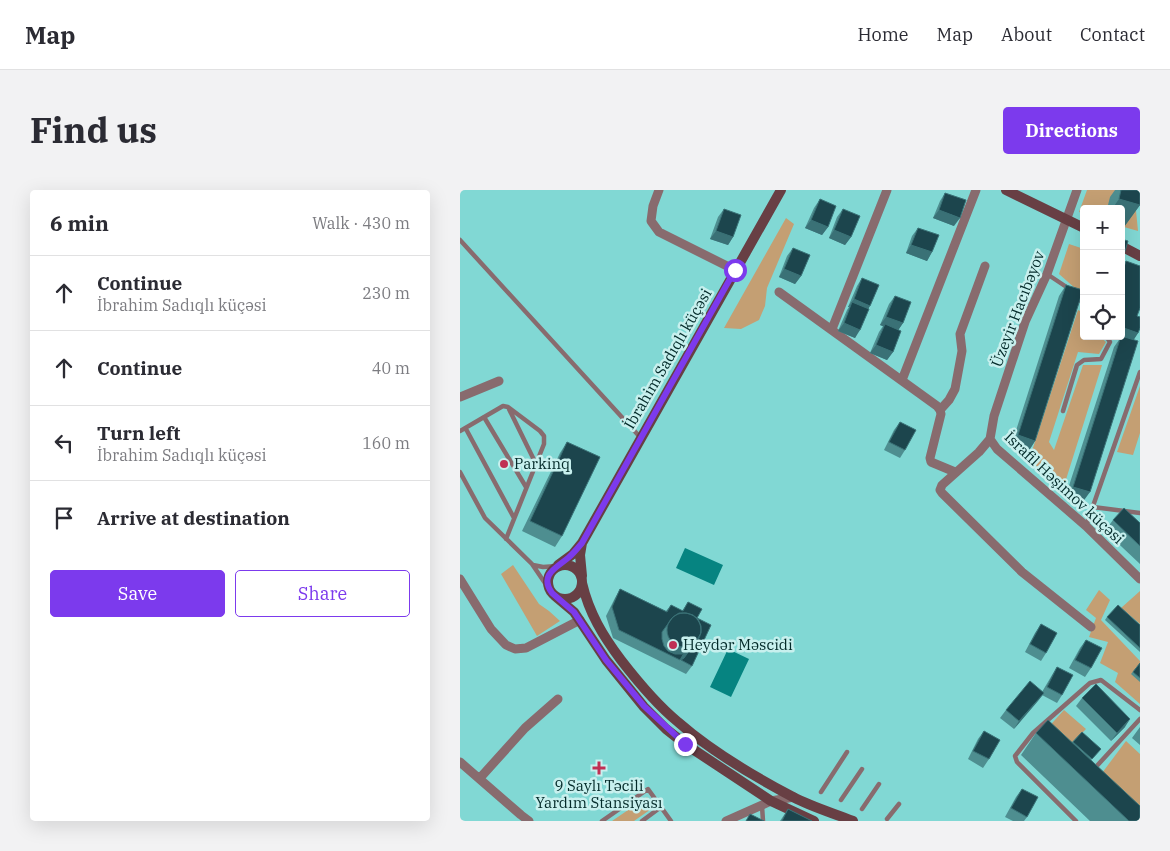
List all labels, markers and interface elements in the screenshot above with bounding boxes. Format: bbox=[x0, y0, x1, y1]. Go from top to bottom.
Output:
text: Map bbox=[25, 19, 75, 51]
text: Home bbox=[857, 23, 909, 46]
text: Map bbox=[937, 23, 973, 46]
text: About bbox=[1001, 23, 1052, 46]
text: Contact bbox=[1080, 23, 1145, 46]
text: Find us bbox=[30, 107, 157, 153]
button: Directions bbox=[1003, 107, 1140, 154]
map controls bbox=[1080, 205, 1125, 340]
button: + bbox=[1080, 205, 1125, 250]
text: 6 min bbox=[50, 209, 109, 237]
text: Walk · 430 m bbox=[312, 213, 410, 233]
street label: Üzeyir Hacıbəyov bbox=[987, 248, 1048, 370]
button: − bbox=[1080, 250, 1125, 295]
route start bbox=[724, 259, 747, 282]
text: Continue bbox=[97, 271, 182, 295]
icon: ahead bbox=[50, 279, 78, 307]
text: 230 m bbox=[362, 283, 410, 303]
street label: İbrahim Sadıqlı küçəsi bbox=[620, 285, 716, 432]
text: İbrahim Sadıqlı küçəsi bbox=[97, 295, 267, 315]
button: locate bbox=[1080, 295, 1125, 340]
icon: ahead bbox=[50, 354, 78, 382]
text: Continue bbox=[97, 356, 182, 380]
text: 40 m bbox=[372, 358, 410, 378]
text: Turn left bbox=[97, 421, 180, 445]
street label: İsrafil Həşimov küçəsi bbox=[1001, 427, 1128, 548]
icon: left bbox=[50, 429, 78, 457]
text: 160 m bbox=[362, 433, 410, 453]
text: İbrahim Sadıqlı küçəsi bbox=[97, 445, 267, 465]
place label: Parkinq bbox=[514, 454, 570, 473]
marker: Parkinq bbox=[498, 458, 510, 470]
icon: arrive bbox=[50, 504, 78, 532]
text: Arrive at destination bbox=[97, 506, 290, 530]
button: Save bbox=[50, 570, 225, 617]
button: Share bbox=[235, 570, 410, 617]
place label: Heydər Məscidi bbox=[683, 635, 793, 654]
marker: Heydər Məscidi bbox=[667, 639, 679, 651]
route end bbox=[674, 733, 697, 756]
marker: 9 Saylı Təcili Yardım Stansiyası bbox=[592, 761, 606, 775]
place label: 9 Saylı Təcili Yardım Stansiyası bbox=[536, 776, 663, 812]

